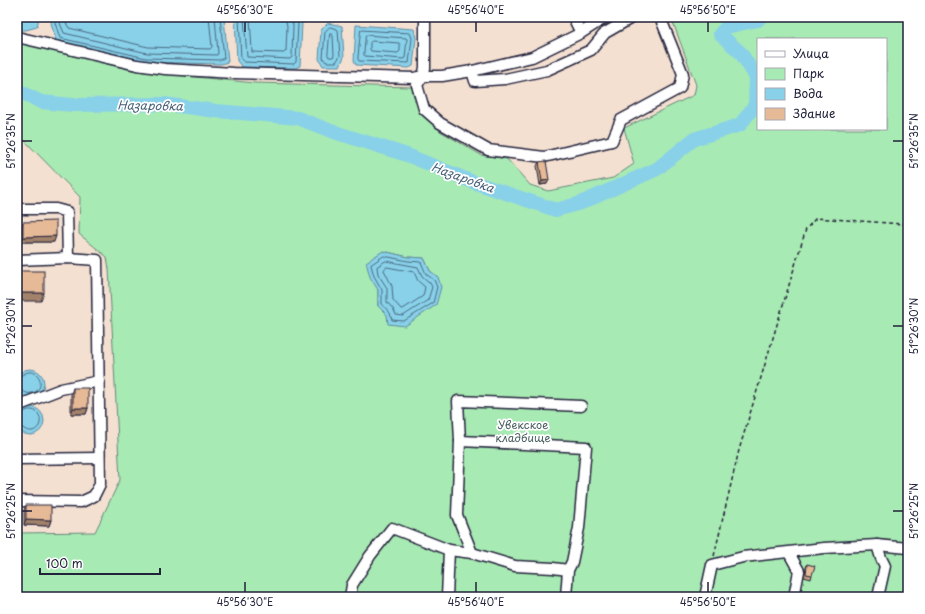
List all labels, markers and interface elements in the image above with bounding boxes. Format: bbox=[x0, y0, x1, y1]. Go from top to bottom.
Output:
text: 45°56'30"E bbox=[217, 2, 273, 17]
text: 45°56'40"E bbox=[448, 2, 504, 17]
text: 45°56'50"E bbox=[680, 2, 736, 17]
legend bbox=[757, 38, 887, 130]
text: Улица bbox=[793, 44, 829, 62]
text: Парк bbox=[793, 64, 825, 82]
text: Вода bbox=[793, 84, 823, 102]
water label: Назаровка bbox=[117, 95, 183, 115]
text: Здание bbox=[793, 104, 835, 122]
text: 51°26'35"N bbox=[3, 113, 18, 169]
text: 51°26'35"N bbox=[906, 113, 921, 169]
water label: Назаровка bbox=[429, 157, 497, 197]
text: 51°26'30"N bbox=[3, 297, 18, 354]
text: 51°26'30"N bbox=[906, 297, 921, 354]
park label: Увекское кладбище bbox=[495, 416, 551, 446]
text: 51°26'25"N bbox=[3, 483, 18, 539]
text: 51°26'25"N bbox=[906, 483, 921, 539]
scale bar bbox=[40, 550, 160, 576]
text: 100 m bbox=[46, 554, 83, 572]
text: 45°56'30"E bbox=[217, 594, 273, 609]
text: 45°56'40"E bbox=[448, 594, 504, 609]
text: 45°56'50"E bbox=[680, 594, 736, 609]

